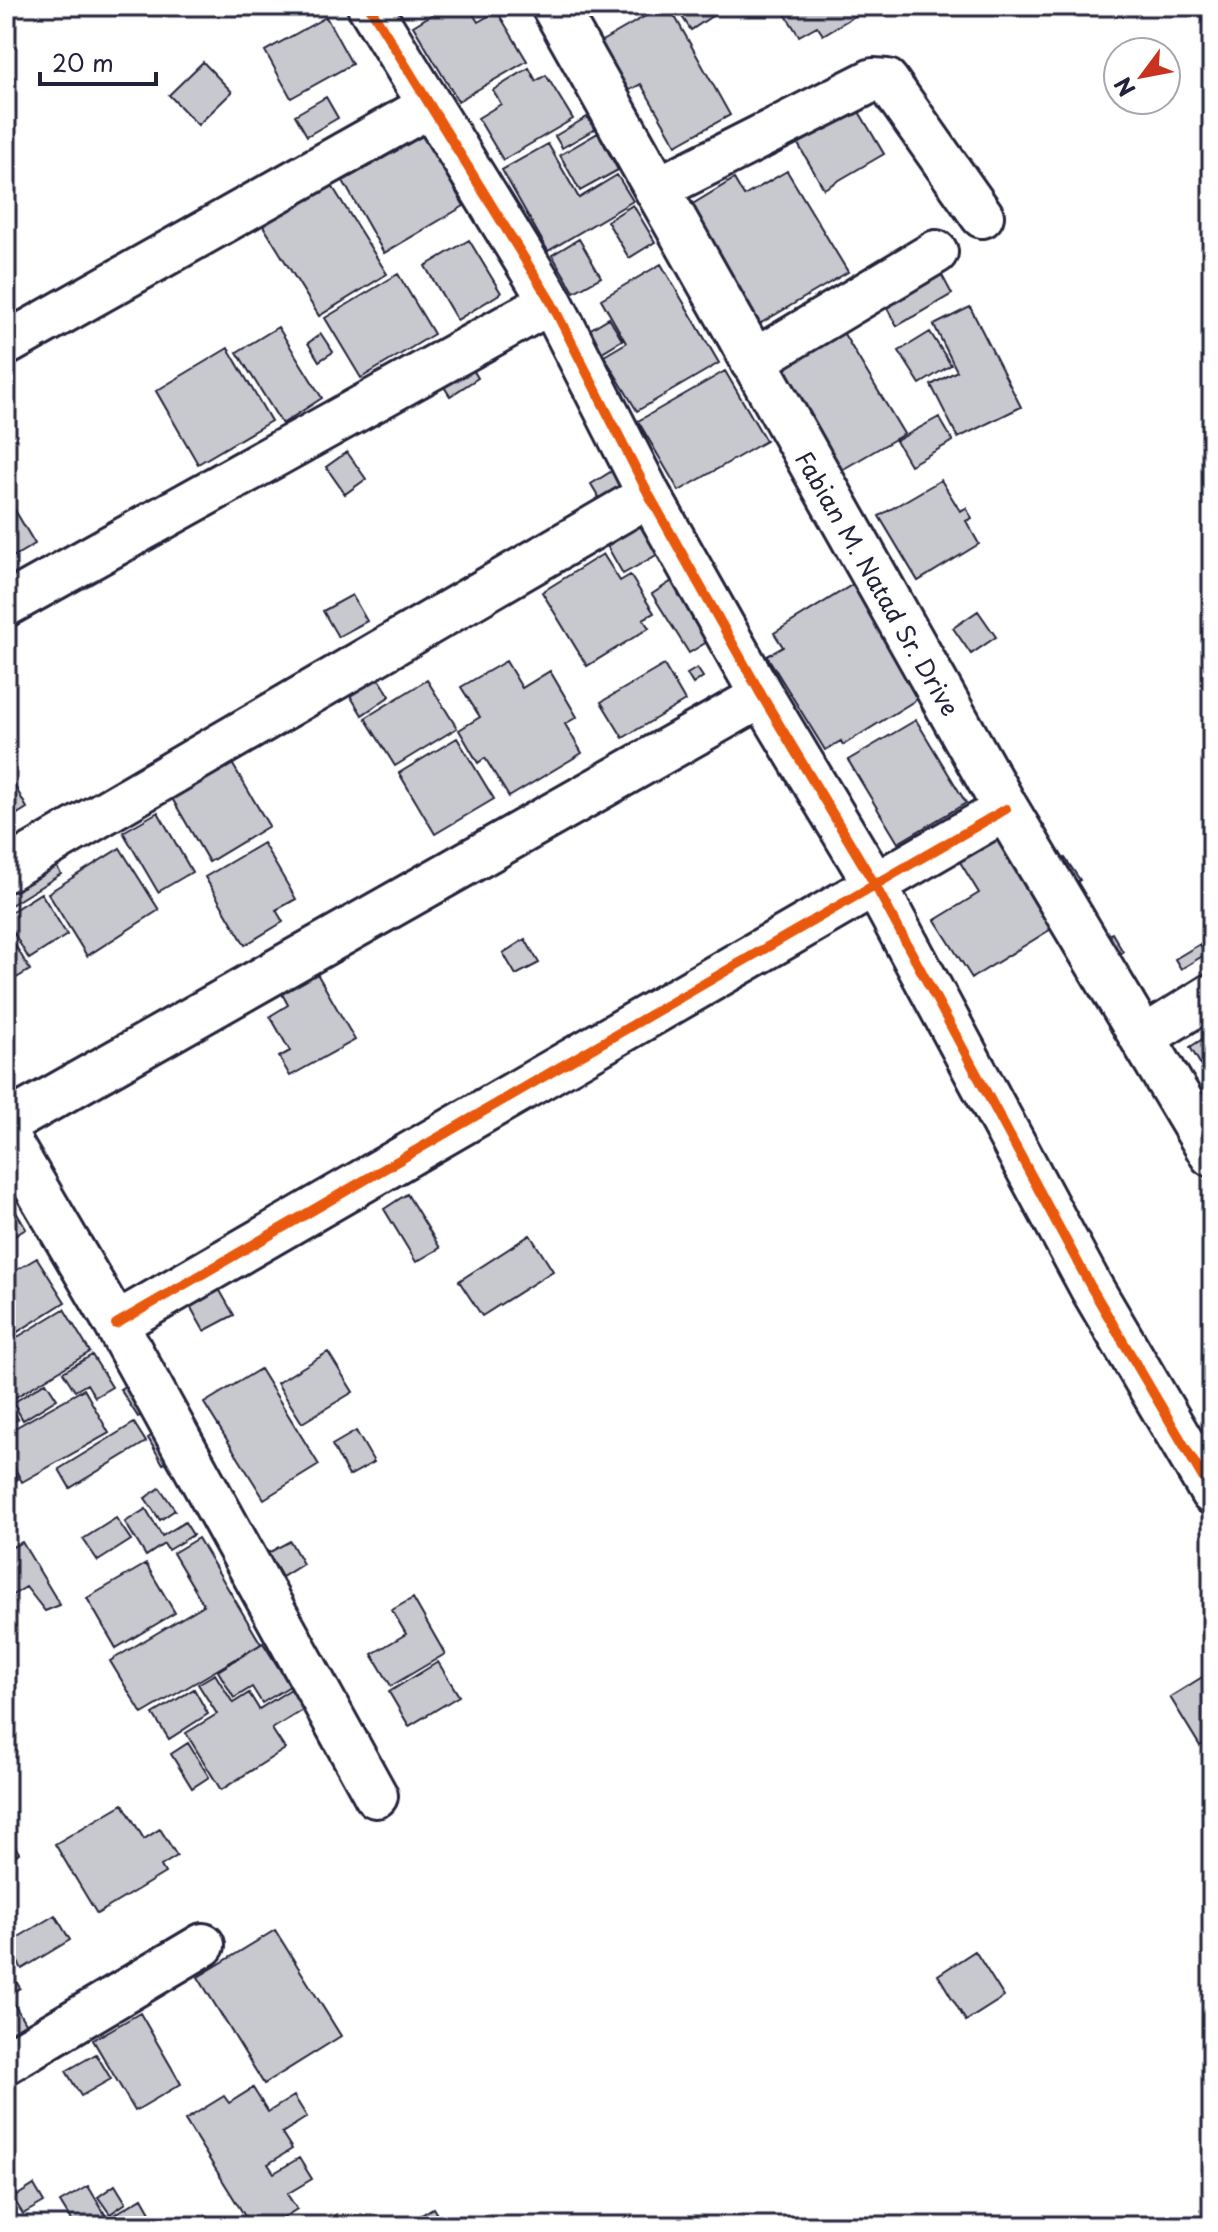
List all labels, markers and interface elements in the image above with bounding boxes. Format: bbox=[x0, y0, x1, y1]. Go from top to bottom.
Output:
scale bar bbox=[40, 36, 156, 86]
north arrow bbox=[1102, 36, 1182, 116]
text: 20 m bbox=[52, 44, 114, 80]
text: N bbox=[1105, 71, 1142, 104]
street label: Fabian M. Natad Sr. Drive bbox=[787, 444, 969, 722]

